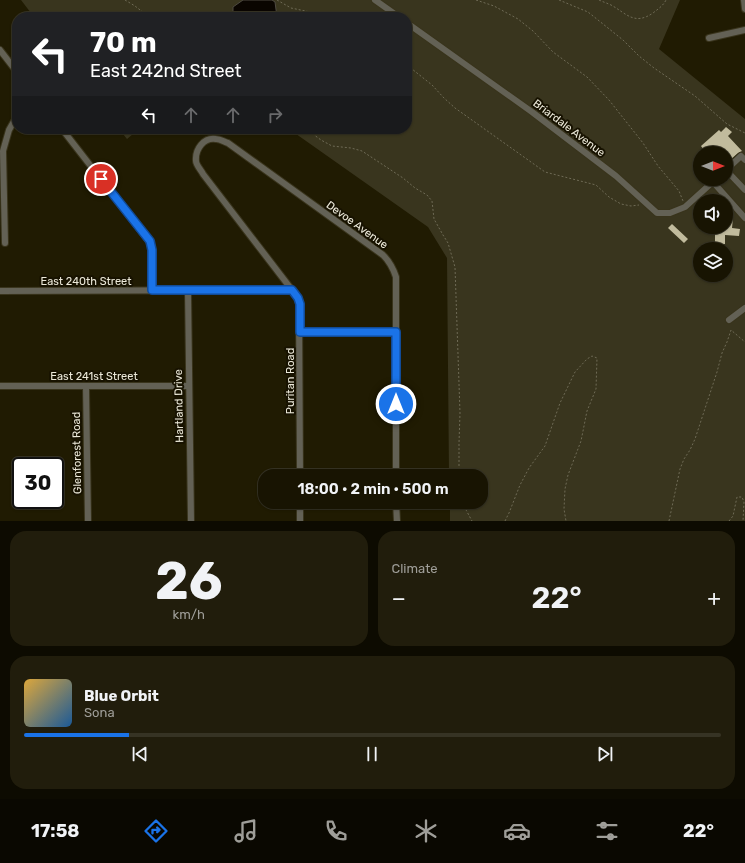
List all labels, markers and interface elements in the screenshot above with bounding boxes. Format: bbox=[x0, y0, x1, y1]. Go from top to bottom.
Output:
text: 70 m bbox=[90, 26, 157, 59]
icon: left bbox=[24, 28, 76, 80]
text: East 242nd Street bbox=[90, 60, 242, 82]
street label: Briardale Avenue bbox=[530, 97, 608, 159]
icon: left bbox=[138, 104, 160, 126]
icon: ahead bbox=[180, 104, 202, 126]
icon: ahead bbox=[222, 104, 244, 126]
icon: right bbox=[264, 104, 286, 126]
north arrow bbox=[693, 146, 733, 186]
map controls bbox=[693, 146, 733, 282]
pin bbox=[84, 162, 118, 196]
icon: arrive bbox=[90, 168, 112, 190]
button: sound bbox=[693, 194, 733, 234]
street label: Devoe Avenue bbox=[324, 198, 390, 252]
button: layers bbox=[693, 242, 733, 282]
street label: East 240th Street bbox=[41, 275, 132, 288]
street label: Puritan Road bbox=[284, 348, 297, 414]
street label: Hartland Drive bbox=[172, 369, 186, 443]
street label: East 241st Street bbox=[50, 370, 138, 383]
position arrow bbox=[375, 383, 417, 425]
street label: Glenforest Road bbox=[70, 412, 84, 494]
speed limit sign: 30 bbox=[12, 457, 64, 509]
text: 18:00 · 2 min · 500 m bbox=[297, 480, 449, 498]
text: 26 bbox=[155, 550, 223, 612]
text: Climate bbox=[392, 561, 438, 576]
text: 22° bbox=[531, 580, 582, 616]
text: − bbox=[392, 585, 406, 612]
text: + bbox=[707, 585, 721, 612]
text: km/h bbox=[173, 607, 205, 622]
text: Blue Orbit bbox=[84, 687, 159, 705]
text: Sona bbox=[84, 705, 115, 720]
icon: previous bbox=[129, 743, 151, 765]
icon: pause bbox=[361, 743, 383, 765]
icon: next bbox=[594, 743, 616, 765]
icon: directions bbox=[142, 817, 170, 845]
icon: music bbox=[232, 817, 260, 845]
icon: phone bbox=[322, 817, 350, 845]
icon: climate bbox=[412, 817, 440, 845]
icon: car bbox=[503, 817, 531, 845]
icon: filters bbox=[593, 817, 621, 845]
text: 17:58 bbox=[31, 820, 79, 842]
text: 22° bbox=[683, 820, 714, 842]

